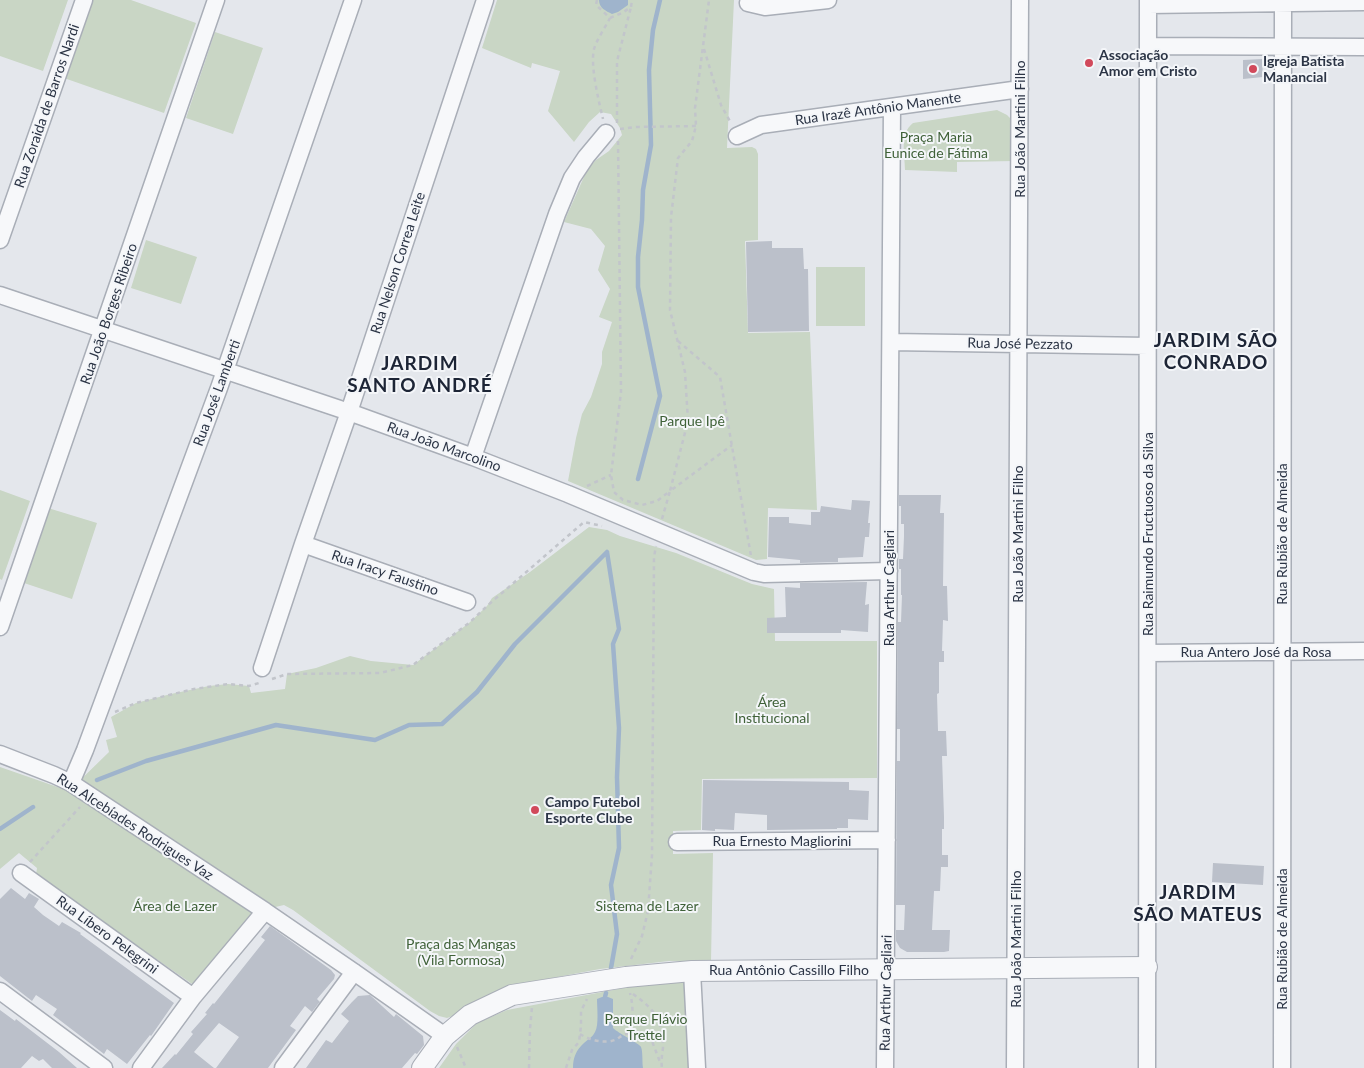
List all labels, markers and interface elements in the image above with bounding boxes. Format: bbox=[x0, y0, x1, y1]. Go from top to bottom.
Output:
street label: Rua Zoraida de Barros Nardi bbox=[11, 22, 83, 190]
place label: Associação Amor em Cristo bbox=[1099, 47, 1197, 80]
place label: Igreja Batista Manancial bbox=[1263, 53, 1344, 85]
marker: Associação Amor em Cristo bbox=[1083, 57, 1095, 69]
street label: Rua João Martini Filho bbox=[1012, 60, 1028, 198]
marker: Igreja Batista Manancial bbox=[1247, 63, 1259, 75]
street label: Rua Irazê Antônio Manente bbox=[794, 89, 962, 129]
park label: Praça Maria Eunice de Fátima bbox=[884, 129, 988, 162]
street label: Rua Nelson Correa Leite bbox=[367, 190, 429, 336]
street label: Rua João Borges Ribeiro bbox=[77, 241, 141, 387]
district label: JARDIM SÃO CONRADO bbox=[1153, 330, 1279, 374]
street label: Rua José Pezzato bbox=[967, 335, 1073, 353]
street label: Rua José Lamberti bbox=[190, 337, 244, 449]
district label: JARDIM SANTO ANDRÉ bbox=[346, 353, 494, 397]
park label: Parque Ipê bbox=[659, 413, 725, 429]
street label: Rua João Marcolino bbox=[385, 419, 503, 475]
street label: Rua Raimundo Fructuoso da Silva bbox=[1140, 432, 1156, 636]
street label: Rua Rubião de Almeida bbox=[1274, 463, 1290, 605]
street label: Rua João Martini Filho bbox=[1010, 465, 1026, 603]
street label: Rua Arthur Cagliari bbox=[881, 530, 897, 646]
street label: Rua Iracy Faustino bbox=[329, 547, 441, 599]
street label: Rua Antero José da Rosa bbox=[1181, 644, 1331, 660]
park label: Área Institucional bbox=[734, 694, 810, 726]
street label: Rua Alcebíades Rodrigues Vaz bbox=[54, 770, 216, 884]
place label: Campo Futebol Esporte Clube bbox=[545, 794, 640, 826]
marker: Campo Futebol Esporte Clube bbox=[529, 804, 541, 816]
street label: Rua Ernesto Magliorini bbox=[713, 833, 851, 849]
street label: Rua Rubião de Almeida bbox=[1274, 868, 1290, 1010]
street label: Rua João Martini Filho bbox=[1008, 870, 1024, 1008]
district label: JARDIM SÃO MATEUS bbox=[1132, 882, 1264, 926]
street label: Rua Líbero Pelegrini bbox=[53, 892, 161, 978]
park label: Área de Lazer bbox=[133, 898, 217, 914]
park label: Sistema de Lazer bbox=[595, 898, 699, 914]
street label: Rua Arthur Cagliari bbox=[877, 935, 895, 1051]
park label: Praça das Mangas (Vila Formosa) bbox=[406, 936, 516, 969]
street label: Rua Antônio Cassillo Filho bbox=[709, 962, 869, 978]
park label: Parque Flávio Trettel bbox=[604, 1011, 688, 1044]

